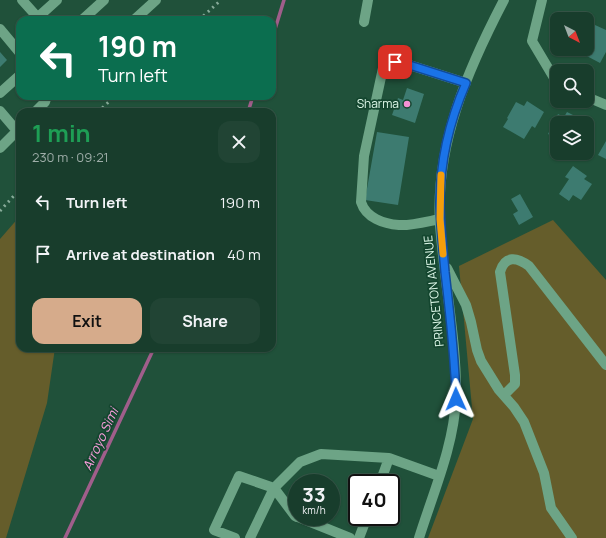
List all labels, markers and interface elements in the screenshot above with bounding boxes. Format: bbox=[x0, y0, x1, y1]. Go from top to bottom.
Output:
north arrow bbox=[550, 12, 594, 56]
map controls bbox=[550, 12, 594, 160]
text: 190 m bbox=[98, 27, 177, 65]
icon: left bbox=[32, 32, 84, 84]
pin bbox=[378, 45, 412, 79]
icon: arrive bbox=[384, 51, 406, 73]
text: Turn left bbox=[98, 63, 168, 87]
button: search bbox=[550, 64, 594, 108]
place label: Sharma bbox=[357, 95, 399, 112]
marker: Sharma bbox=[402, 99, 412, 109]
text: 1 min bbox=[32, 116, 91, 149]
button: layers bbox=[550, 116, 594, 160]
button: close bbox=[218, 121, 260, 163]
text: 230 m · 09:21 bbox=[32, 148, 109, 166]
icon: left bbox=[32, 191, 54, 213]
text: Turn left bbox=[66, 192, 128, 213]
text: 190 m bbox=[220, 192, 260, 213]
street label: PRINCETON AVENUE bbox=[419, 234, 448, 348]
icon: arrive bbox=[32, 243, 54, 265]
text: Arrive at destination bbox=[66, 244, 215, 265]
text: 40 m bbox=[227, 244, 261, 265]
button: Exit bbox=[32, 298, 142, 344]
button: Share bbox=[150, 298, 260, 344]
position arrow bbox=[435, 378, 477, 420]
water label: Arroyo Simi bbox=[78, 403, 123, 473]
speed limit sign: 40 bbox=[348, 474, 400, 526]
text: 33 bbox=[302, 481, 326, 508]
text: km/h bbox=[302, 503, 326, 517]

